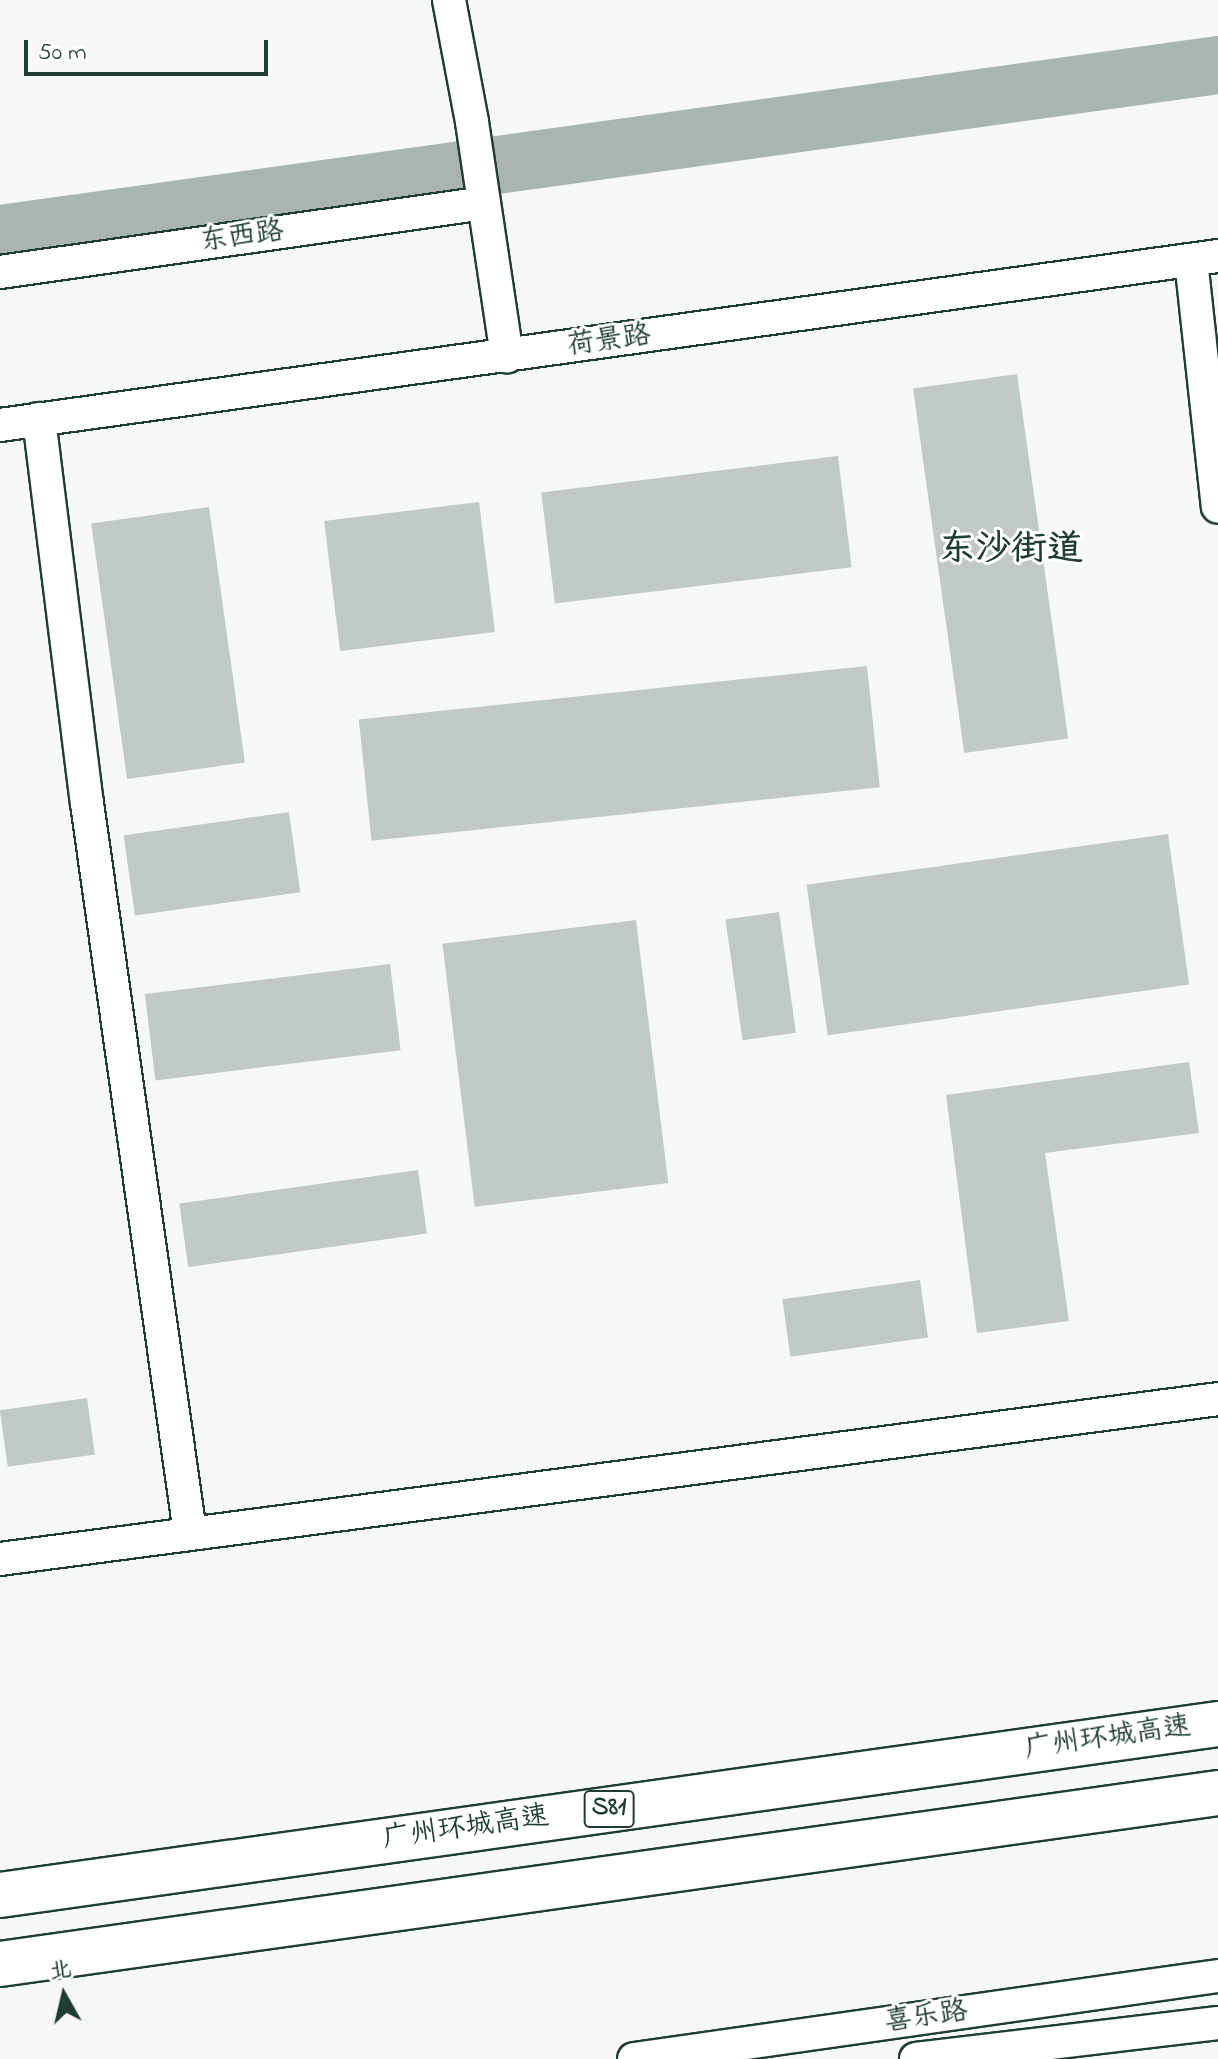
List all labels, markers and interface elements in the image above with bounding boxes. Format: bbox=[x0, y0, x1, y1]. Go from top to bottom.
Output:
scale bar bbox=[28, 24, 272, 74]
text: 50 m bbox=[38, 36, 87, 71]
street label: 东西路 bbox=[198, 216, 286, 260]
street label: 荷景路 bbox=[565, 320, 653, 364]
district label: 东沙街道 bbox=[939, 529, 1083, 573]
street label: 广州环城高速 bbox=[1022, 1711, 1194, 1767]
road number: S81 bbox=[583, 1787, 635, 1831]
street label: 广州环城高速 bbox=[380, 1801, 552, 1857]
text: 北 bbox=[48, 1954, 74, 1989]
north arrow bbox=[24, 1955, 104, 2035]
street label: 喜乐路 bbox=[882, 1996, 970, 2040]

